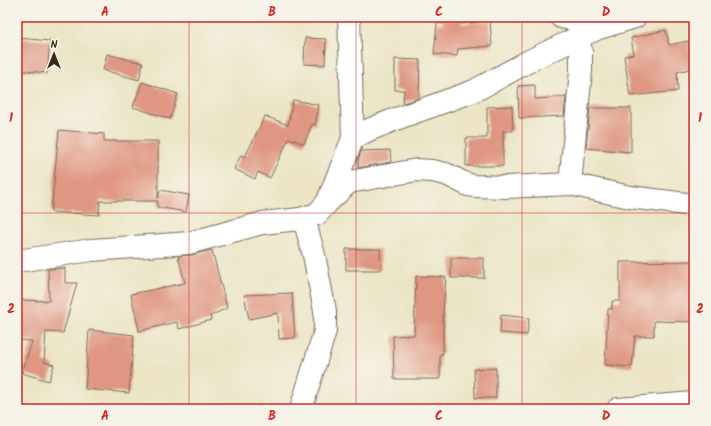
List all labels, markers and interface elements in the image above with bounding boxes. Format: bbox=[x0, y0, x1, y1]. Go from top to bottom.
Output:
text: A bbox=[101, 2, 109, 23]
text: B bbox=[268, 2, 276, 23]
text: C bbox=[435, 2, 443, 23]
text: D bbox=[602, 2, 611, 23]
north arrow bbox=[34, 34, 74, 74]
text: N bbox=[51, 36, 58, 54]
text: 1 bbox=[9, 108, 13, 129]
text: 1 bbox=[698, 108, 702, 129]
text: 2 bbox=[7, 299, 15, 320]
text: 2 bbox=[696, 299, 704, 320]
text: A bbox=[101, 406, 109, 426]
text: B bbox=[268, 406, 276, 426]
text: C bbox=[435, 406, 443, 426]
text: D bbox=[602, 406, 611, 426]

